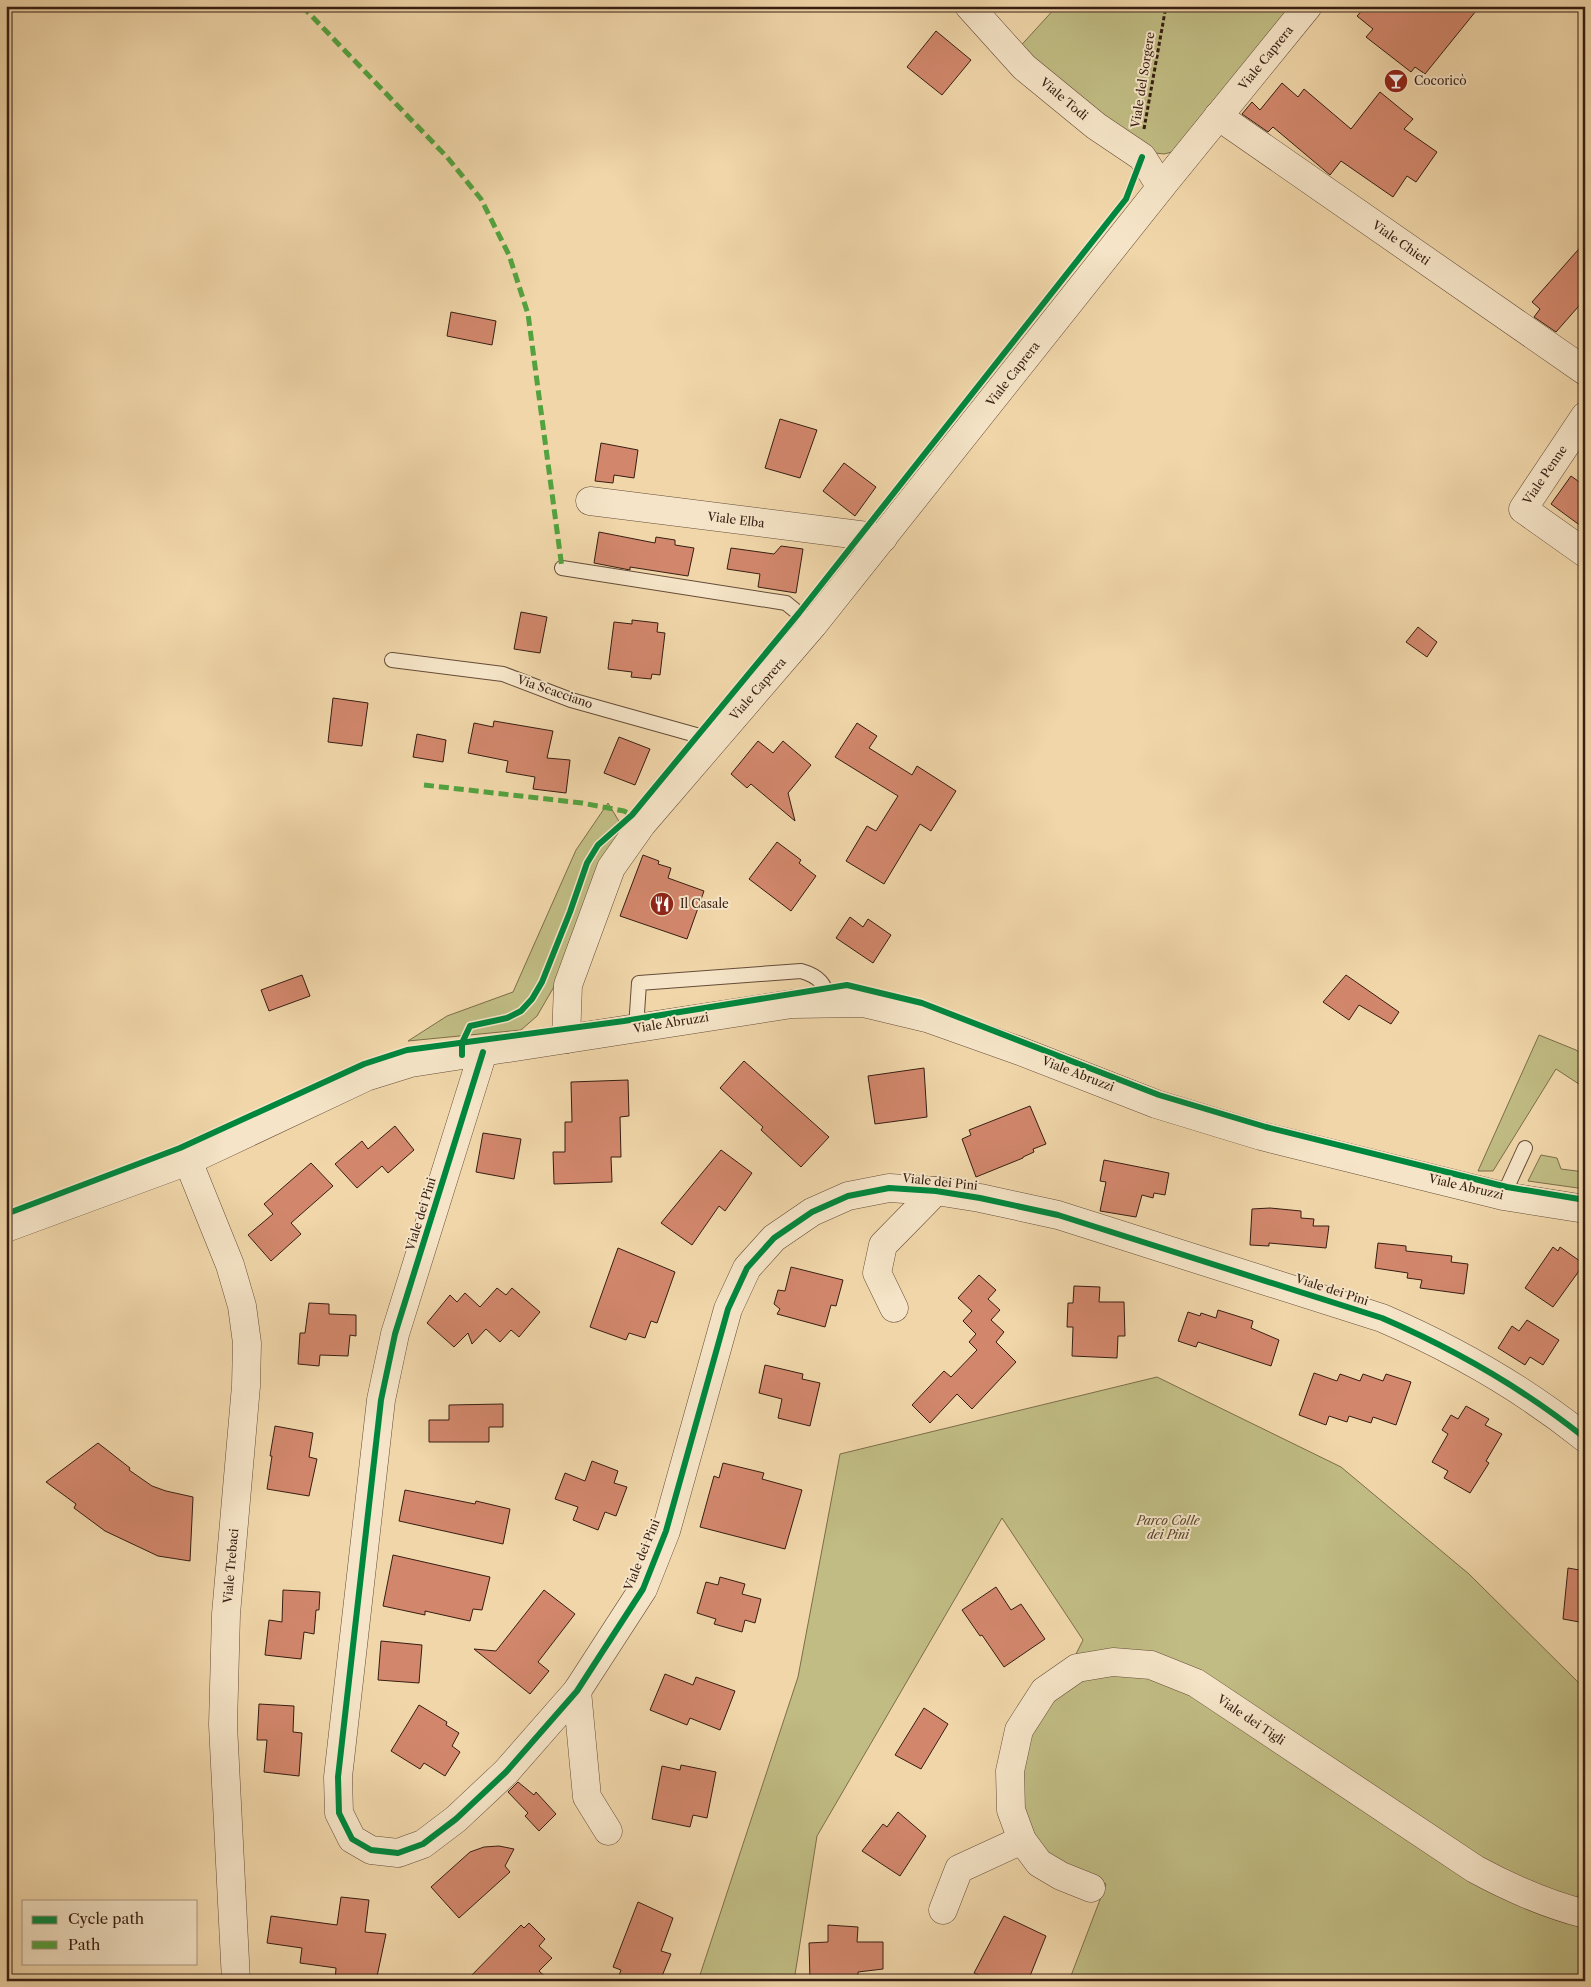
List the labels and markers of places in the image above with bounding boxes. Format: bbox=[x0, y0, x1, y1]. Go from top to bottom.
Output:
bar icon: Cocoricò bbox=[1383, 68, 1409, 94]
place label: Cocoricò bbox=[1414, 73, 1467, 88]
restaurant icon: Il Casale bbox=[649, 891, 675, 917]
place label: Il Casale bbox=[680, 896, 729, 911]

